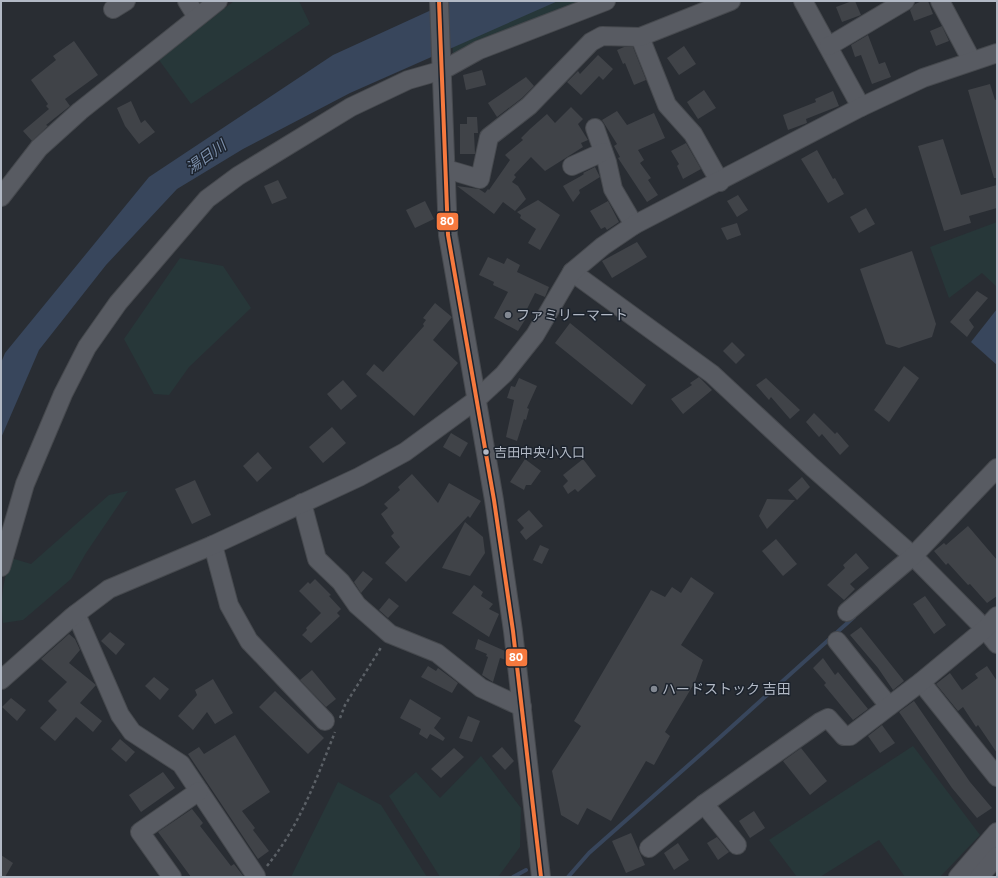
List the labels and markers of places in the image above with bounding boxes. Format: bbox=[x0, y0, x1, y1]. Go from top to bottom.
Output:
place label: ファミリーマート bbox=[516, 306, 628, 323]
marker: ファミリーマート bbox=[503, 310, 513, 320]
place label: 吉田中央小入口 bbox=[494, 444, 585, 460]
marker: 吉田中央小入口 bbox=[481, 447, 491, 457]
place label: ハードストック 吉田 bbox=[662, 680, 791, 697]
marker: ハードストック 吉田 bbox=[649, 684, 659, 694]

